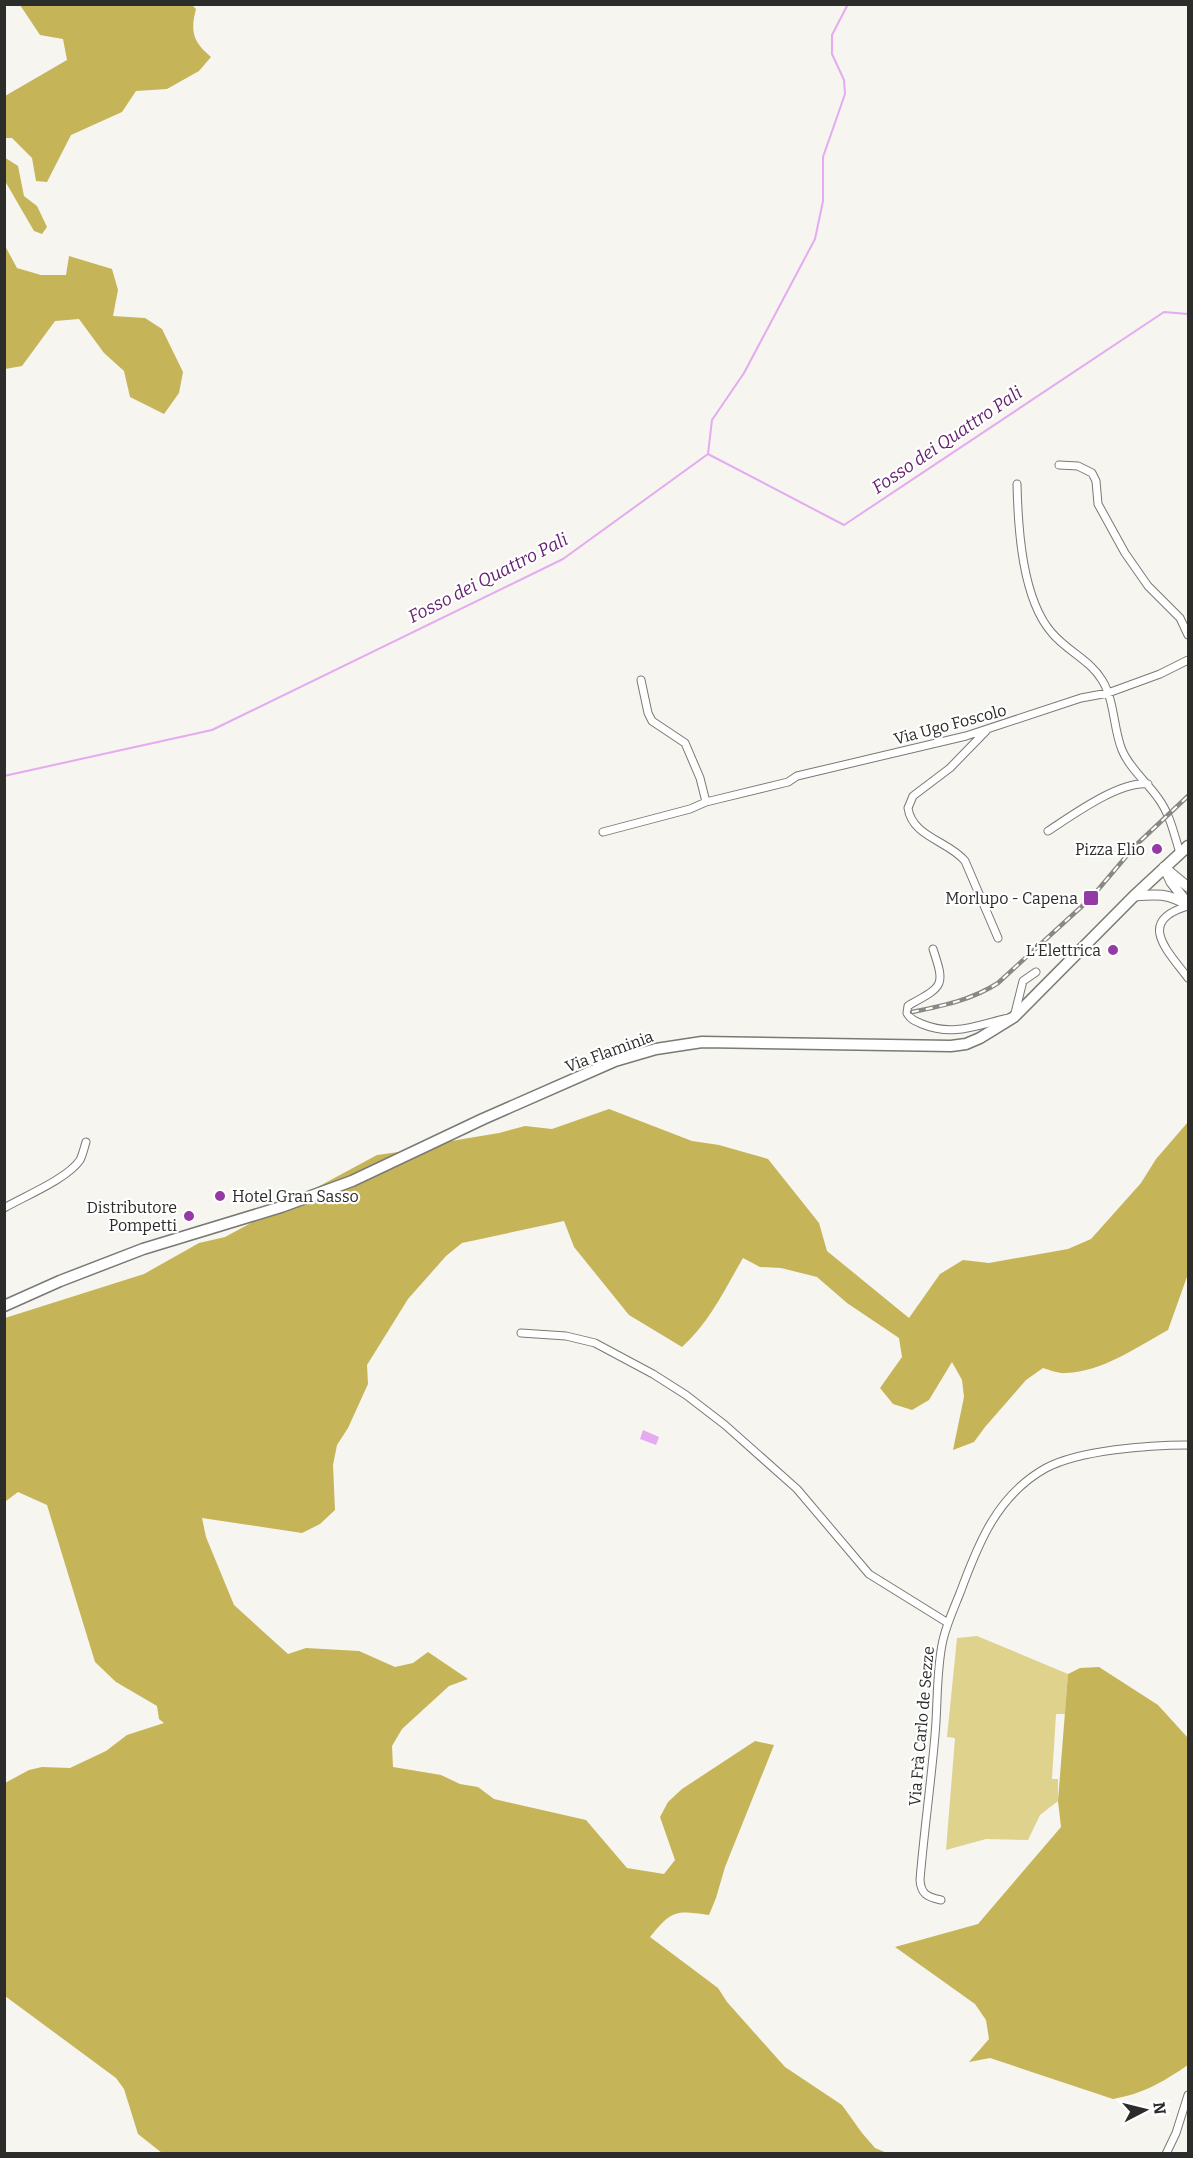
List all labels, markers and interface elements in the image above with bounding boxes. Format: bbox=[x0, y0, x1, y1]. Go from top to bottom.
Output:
water label: Fosso dei Quattro Pali bbox=[868, 382, 1026, 498]
water label: Fosso dei Quattro Pali bbox=[405, 528, 571, 628]
street label: Via Ugo Foscolo bbox=[892, 700, 1008, 749]
place label: Pizza Elio bbox=[1075, 840, 1145, 859]
marker: Pizza Elio bbox=[1150, 842, 1164, 856]
place label: Morlupo - Capena bbox=[945, 889, 1078, 908]
marker: Morlupo - Capena bbox=[1082, 889, 1100, 907]
place label: L‘Elettrica bbox=[1026, 941, 1101, 960]
marker: L‘Elettrica bbox=[1106, 943, 1120, 957]
street label: Via Flaminia bbox=[563, 1027, 656, 1076]
place label: Hotel Gran Sasso bbox=[232, 1187, 359, 1206]
marker: Hotel Gran Sasso bbox=[213, 1189, 227, 1203]
place label: Distributore Pompetti bbox=[87, 1198, 177, 1235]
marker: Distributore Pompetti bbox=[182, 1209, 196, 1223]
street label: Via Frà Carlo de Sezze bbox=[905, 1645, 938, 1807]
north arrow bbox=[1115, 2080, 1175, 2140]
text: N bbox=[1149, 2101, 1170, 2116]

